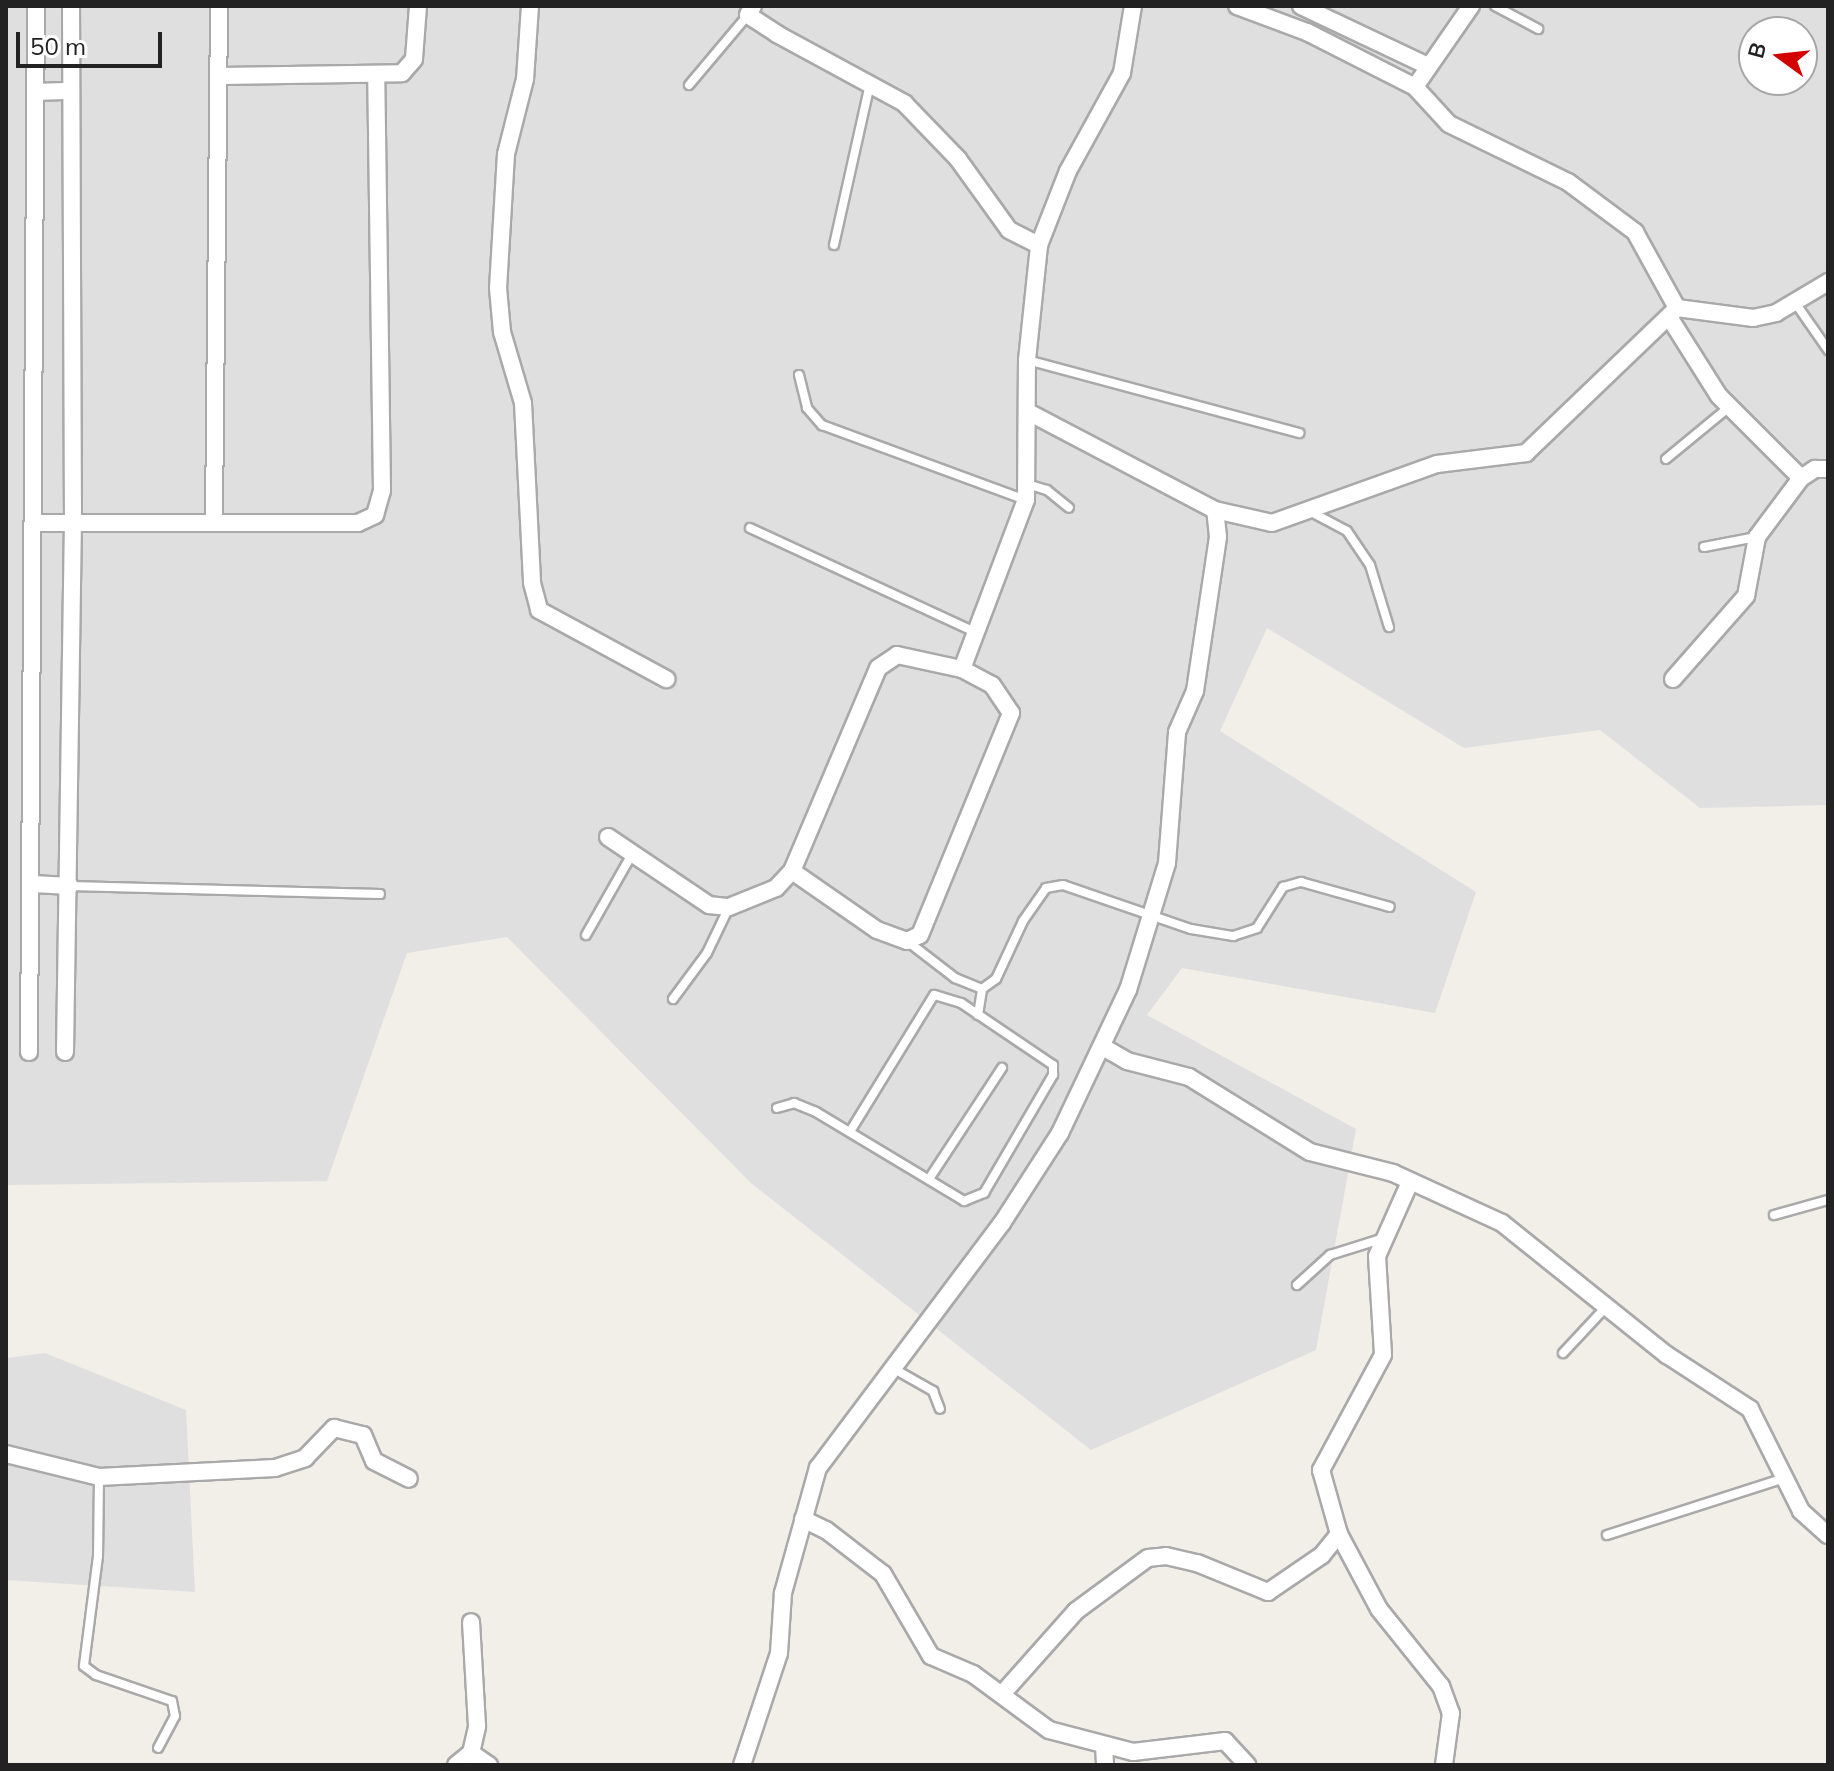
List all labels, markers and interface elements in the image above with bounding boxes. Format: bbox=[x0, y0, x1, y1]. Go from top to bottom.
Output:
scale bar bbox=[20, 16, 166, 66]
north arrow bbox=[1738, 16, 1818, 96]
text: 50 m bbox=[30, 31, 86, 61]
text: B bbox=[1741, 39, 1772, 61]

